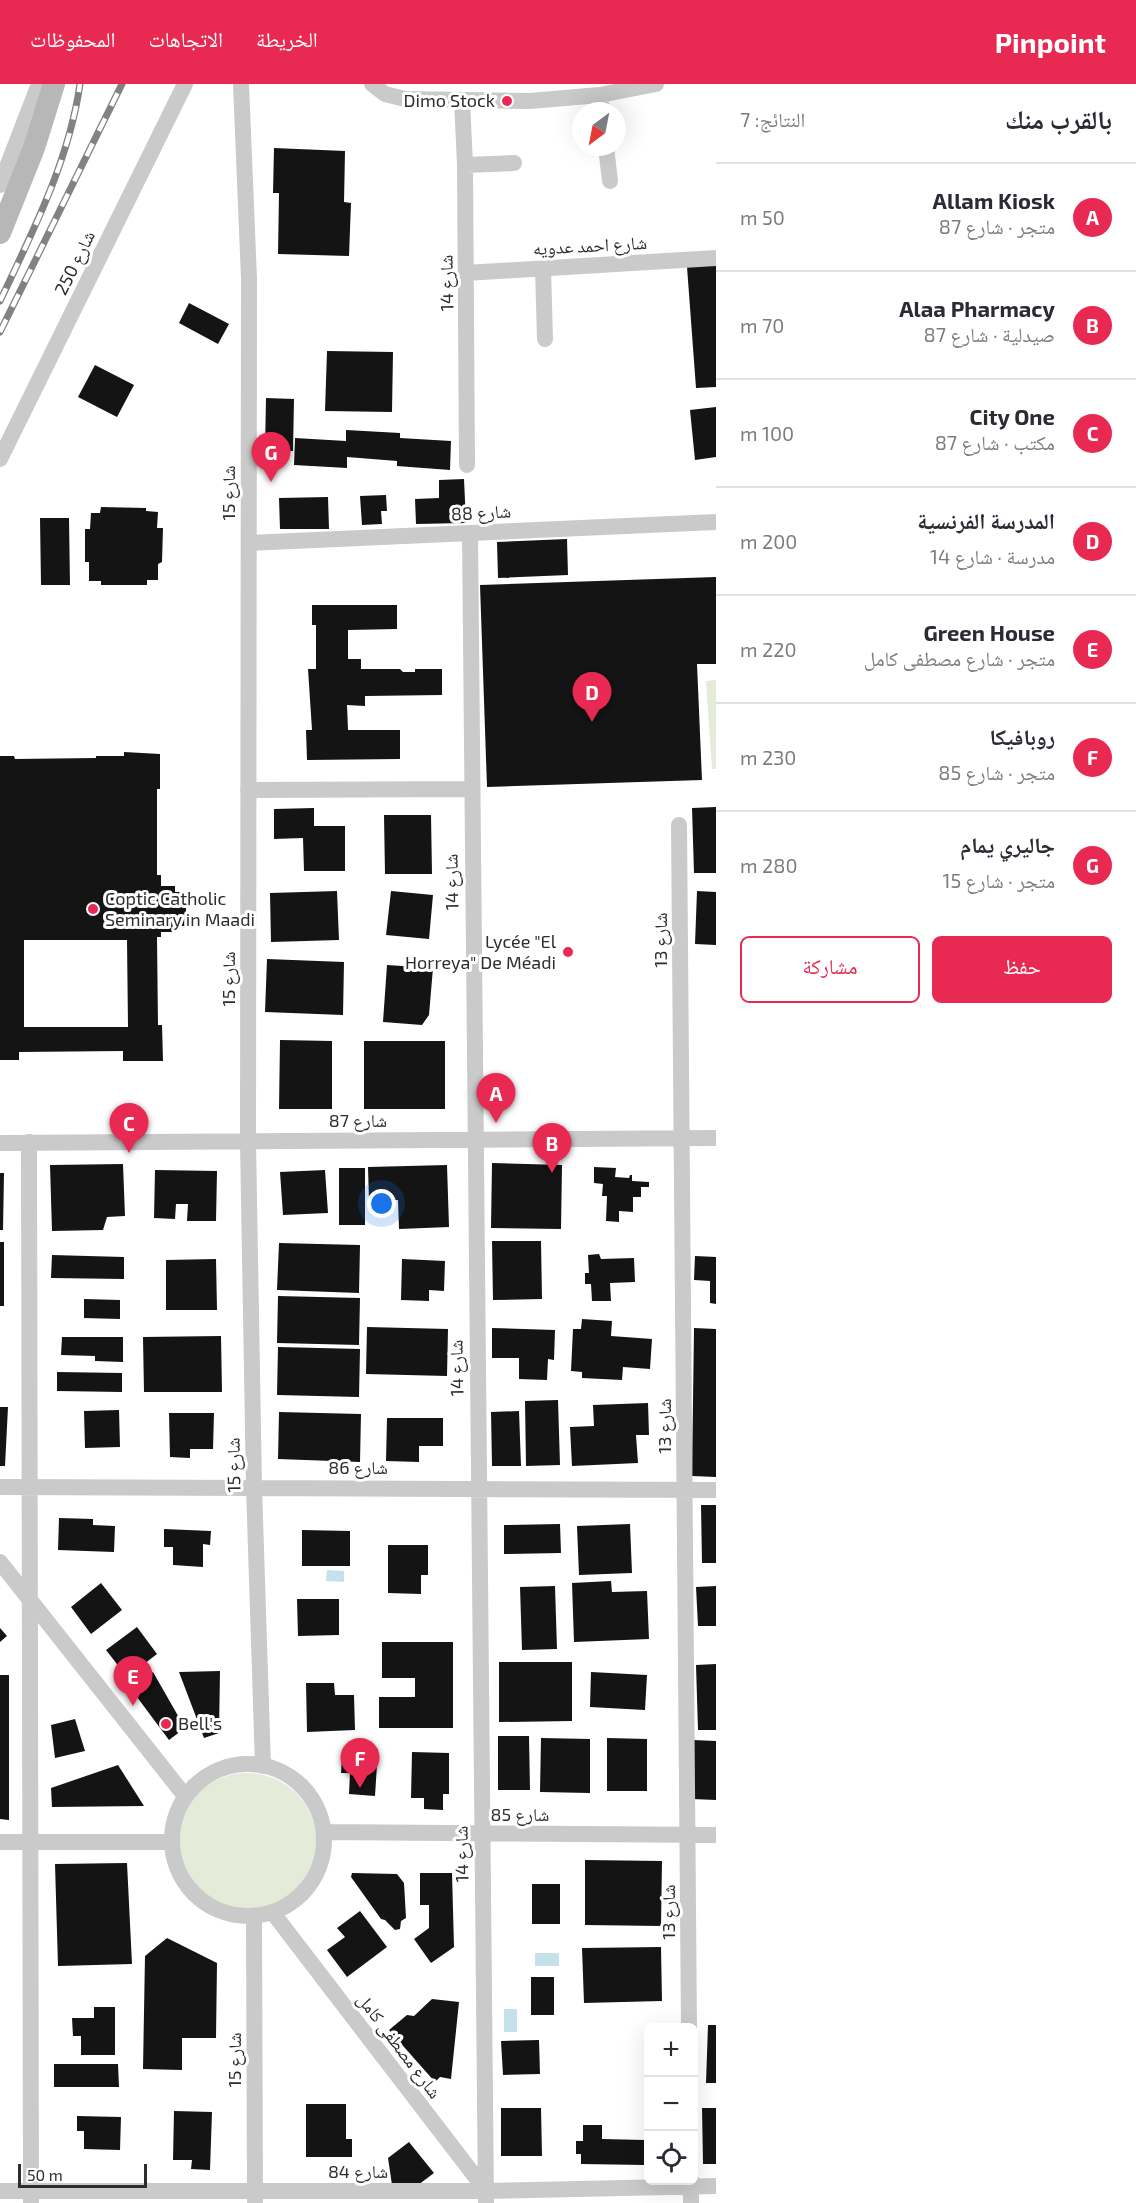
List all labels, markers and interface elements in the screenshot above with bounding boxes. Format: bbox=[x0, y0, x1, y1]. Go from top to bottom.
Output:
text: Pinpoint bbox=[995, 25, 1106, 59]
text: المحفوظات bbox=[30, 26, 115, 51]
text: الاتجاهات bbox=[148, 26, 223, 51]
text: الخريطة bbox=[256, 26, 318, 51]
place label: Dimo Stock bbox=[404, 89, 495, 111]
marker: Dimo Stock bbox=[500, 94, 514, 108]
north arrow bbox=[572, 102, 626, 156]
text: بالقرب منك bbox=[1005, 103, 1112, 134]
text: النتائج: 7 bbox=[740, 107, 805, 131]
text: Allam Kiosk bbox=[933, 187, 1055, 213]
text: 50 m bbox=[740, 205, 785, 229]
text: A bbox=[1086, 205, 1099, 229]
text: متجر · شارع 87 bbox=[939, 214, 1055, 238]
street label: شارع 250 bbox=[49, 227, 100, 299]
street label: شارع احمد عدويه bbox=[532, 231, 648, 260]
street label: شارع 14 bbox=[435, 255, 458, 311]
text: Alaa Pharmacy bbox=[899, 295, 1055, 321]
text: 70 m bbox=[740, 313, 784, 337]
text: B bbox=[1086, 313, 1099, 337]
text: صيدلية · شارع 87 bbox=[924, 322, 1055, 346]
text: City One bbox=[969, 403, 1055, 429]
text: 100 m bbox=[740, 421, 794, 445]
text: C bbox=[1087, 421, 1098, 445]
text: مكتب · شارع 87 bbox=[935, 430, 1055, 454]
pin: G bbox=[252, 432, 290, 482]
street label: شارع 15 bbox=[217, 465, 240, 521]
street label: شارع 88 bbox=[450, 499, 512, 526]
text: المدرسة الفرنسية bbox=[917, 507, 1055, 533]
text: 200 m bbox=[740, 529, 797, 553]
text: D bbox=[1086, 529, 1099, 553]
text: مدرسة · شارع 14 bbox=[930, 544, 1055, 568]
text: Green House bbox=[923, 619, 1055, 645]
text: 220 m bbox=[740, 637, 797, 661]
text: E bbox=[1087, 637, 1098, 661]
text: متجر · شارع مصطفى كامل bbox=[864, 646, 1055, 670]
pin: D bbox=[572, 672, 612, 722]
text: روبافيكا bbox=[989, 723, 1055, 749]
text: 230 m bbox=[740, 745, 796, 769]
text: F bbox=[1087, 745, 1098, 769]
text: متجر · شارع 85 bbox=[938, 760, 1055, 784]
text: جاليري يمام bbox=[960, 831, 1055, 857]
text: 280 m bbox=[740, 853, 797, 877]
text: G bbox=[1086, 853, 1099, 877]
street label: شارع 14 bbox=[440, 854, 463, 910]
text: متجر · شارع 15 bbox=[942, 868, 1055, 892]
place label: Coptic Catholic Seminary in Maadi bbox=[105, 887, 255, 930]
marker: Coptic Catholic Seminary in Maadi bbox=[86, 902, 100, 916]
street label: شارع 13 bbox=[649, 912, 672, 968]
place label: Lycée "El Horreya" De Méadi bbox=[405, 930, 557, 973]
button: مشاركة bbox=[740, 936, 920, 1003]
button: حفظ bbox=[932, 936, 1112, 1003]
marker: Lycée "El Horreya" De Méadi bbox=[561, 945, 575, 959]
street label: شارع 15 bbox=[217, 951, 240, 1007]
pin: A bbox=[476, 1074, 516, 1123]
pin: C bbox=[110, 1104, 148, 1153]
street label: شارع 87 bbox=[329, 1109, 387, 1132]
pin: B bbox=[532, 1124, 572, 1173]
your location bbox=[367, 1189, 396, 1218]
street label: شارع 14 bbox=[445, 1340, 468, 1396]
street label: شارع 13 bbox=[653, 1398, 676, 1454]
street label: شارع 15 bbox=[222, 1437, 245, 1493]
street label: شارع 86 bbox=[328, 1456, 388, 1479]
pin: E bbox=[114, 1656, 152, 1706]
place label: Bell's bbox=[178, 1712, 222, 1734]
marker: Bell's bbox=[159, 1717, 173, 1731]
pin: F bbox=[340, 1738, 380, 1788]
street label: شارع 85 bbox=[491, 1803, 549, 1826]
street label: شارع 14 bbox=[450, 1826, 473, 1882]
street label: شارع 13 bbox=[657, 1884, 680, 1940]
street label: شارع مصطفى كامل bbox=[352, 1988, 446, 2103]
map controls bbox=[644, 2023, 698, 2185]
button: + bbox=[644, 2023, 698, 2077]
street label: شارع 15 bbox=[223, 2032, 246, 2088]
button: − bbox=[644, 2077, 698, 2131]
button: locate bbox=[644, 2131, 698, 2185]
street label: شارع 84 bbox=[328, 2160, 388, 2183]
scale bar bbox=[18, 2161, 147, 2188]
text: 50 m bbox=[27, 2165, 63, 2184]

